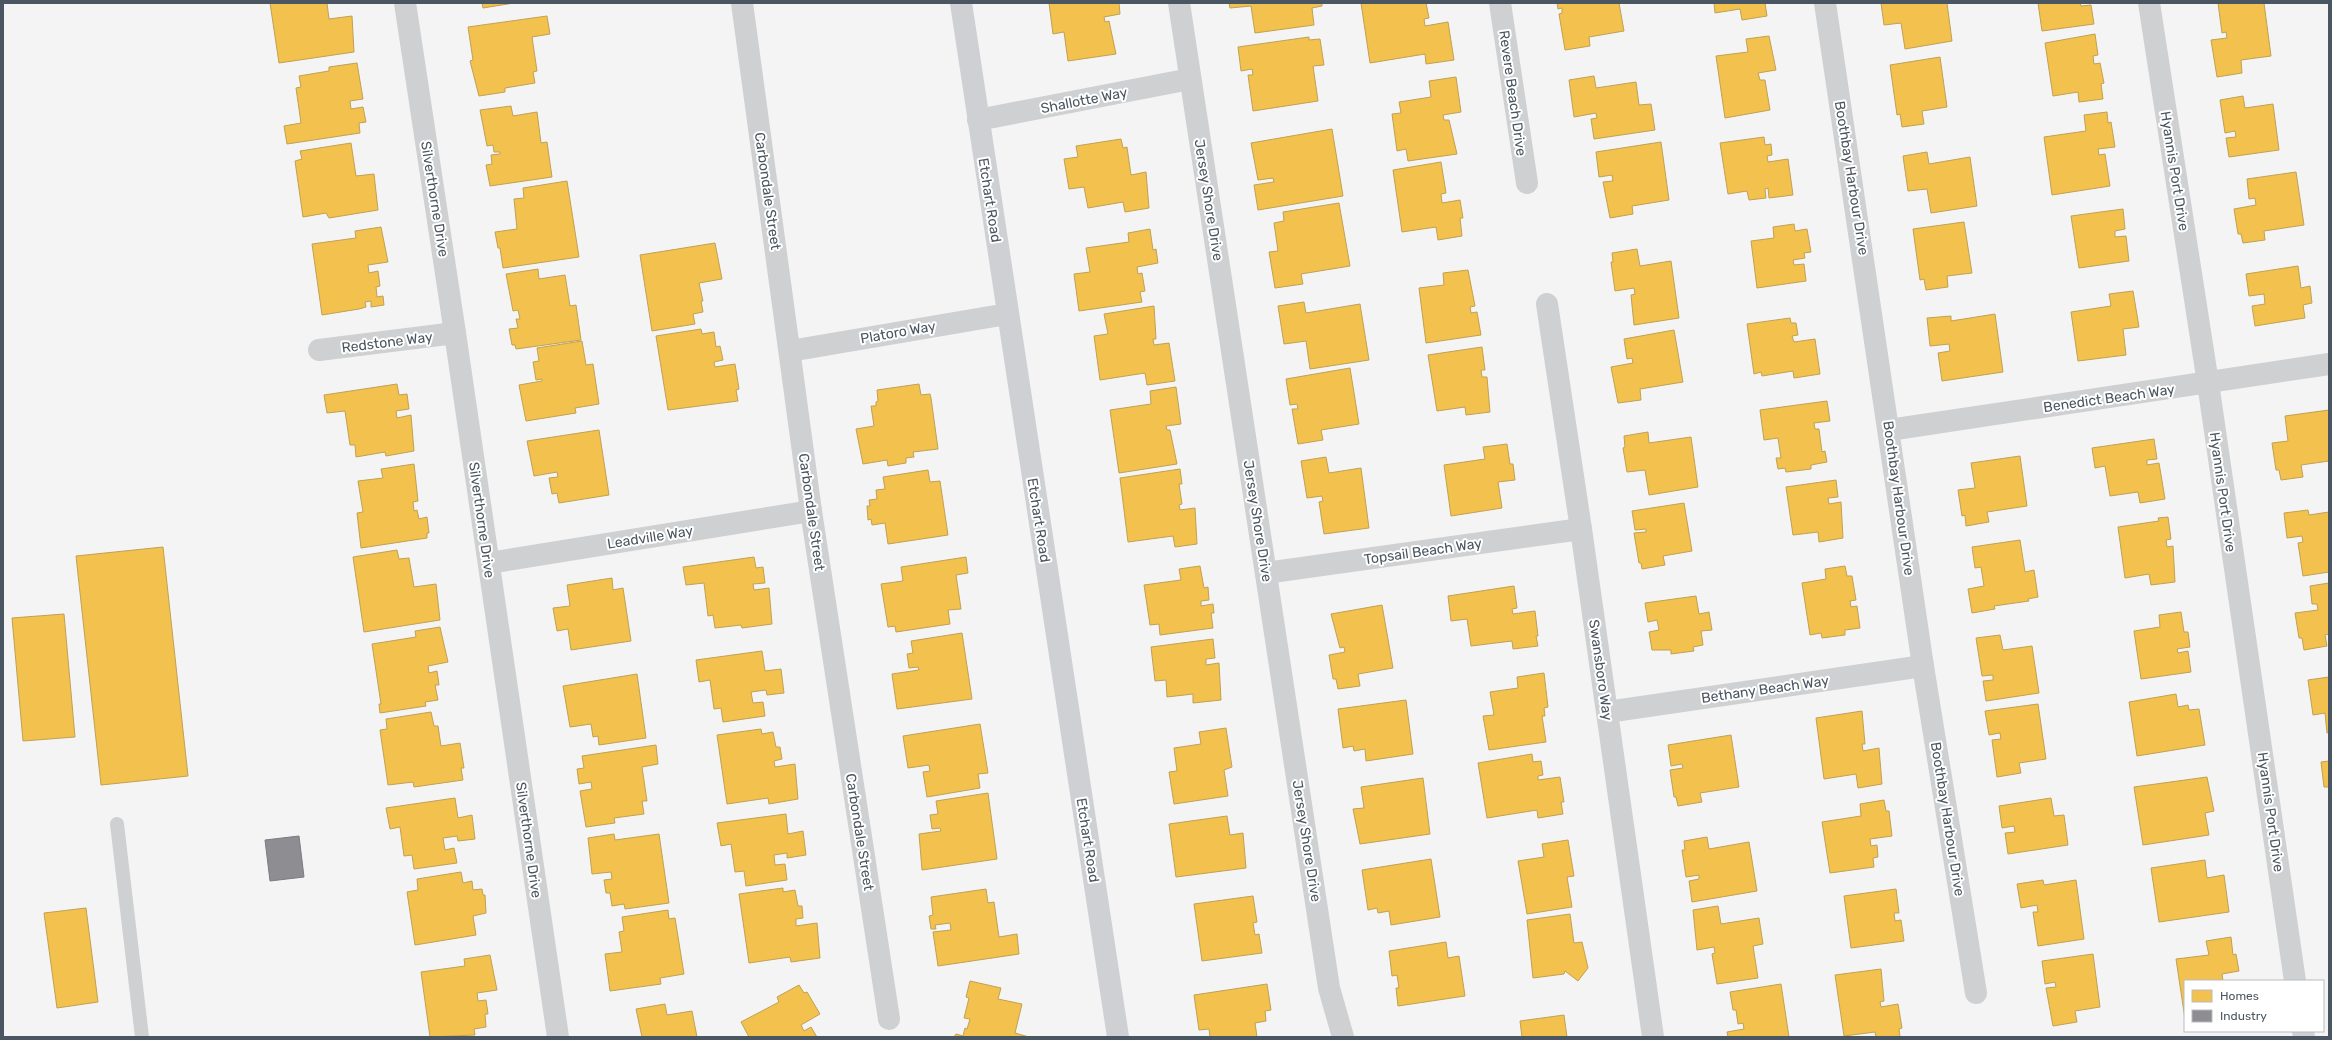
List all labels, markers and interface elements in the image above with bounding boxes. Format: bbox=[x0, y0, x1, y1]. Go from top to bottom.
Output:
street label: Revere Beach Drive bbox=[1495, 29, 1530, 157]
street label: Shallotte Way bbox=[1039, 84, 1129, 117]
street label: Boothbay Harbour Drive bbox=[1831, 100, 1872, 257]
street label: Hyannis Port Drive bbox=[2157, 110, 2192, 232]
street label: Carbondale Street bbox=[751, 131, 784, 251]
street label: Jersey Shore Drive bbox=[1190, 138, 1227, 262]
street label: Silverthorne Drive bbox=[417, 140, 452, 258]
street label: Etchart Road bbox=[974, 157, 1005, 243]
street label: Platoro Way bbox=[859, 317, 937, 347]
street label: Redstone Way bbox=[341, 328, 434, 357]
street label: Benedict Beach Way bbox=[2042, 381, 2176, 416]
street label: Boothbay Harbour Drive bbox=[1879, 420, 1918, 577]
street label: Hyannis Port Drive bbox=[2206, 431, 2239, 553]
street label: Carbondale Street bbox=[795, 452, 828, 572]
street label: Jersey Shore Drive bbox=[1239, 459, 1276, 583]
street label: Silverthorne Drive bbox=[465, 461, 498, 579]
street label: Etchart Road bbox=[1023, 477, 1054, 563]
street label: Leadville Way bbox=[606, 522, 695, 553]
street label: Topsail Beach Way bbox=[1363, 535, 1483, 568]
street label: Swansboro Way bbox=[1585, 618, 1616, 722]
street label: Bethany Beach Way bbox=[1700, 672, 1830, 707]
street label: Boothbay Harbour Drive bbox=[1927, 741, 1968, 898]
street label: Hyannis Port Drive bbox=[2254, 751, 2287, 873]
street label: Carbondale Street bbox=[842, 772, 877, 892]
street label: Jersey Shore Drive bbox=[1288, 779, 1325, 903]
street label: Silverthorne Drive bbox=[512, 781, 545, 899]
street label: Etchart Road bbox=[1072, 797, 1103, 883]
legend bbox=[2184, 980, 2324, 1032]
text: Homes bbox=[2220, 989, 2259, 1003]
text: Industry bbox=[2220, 1009, 2267, 1023]

